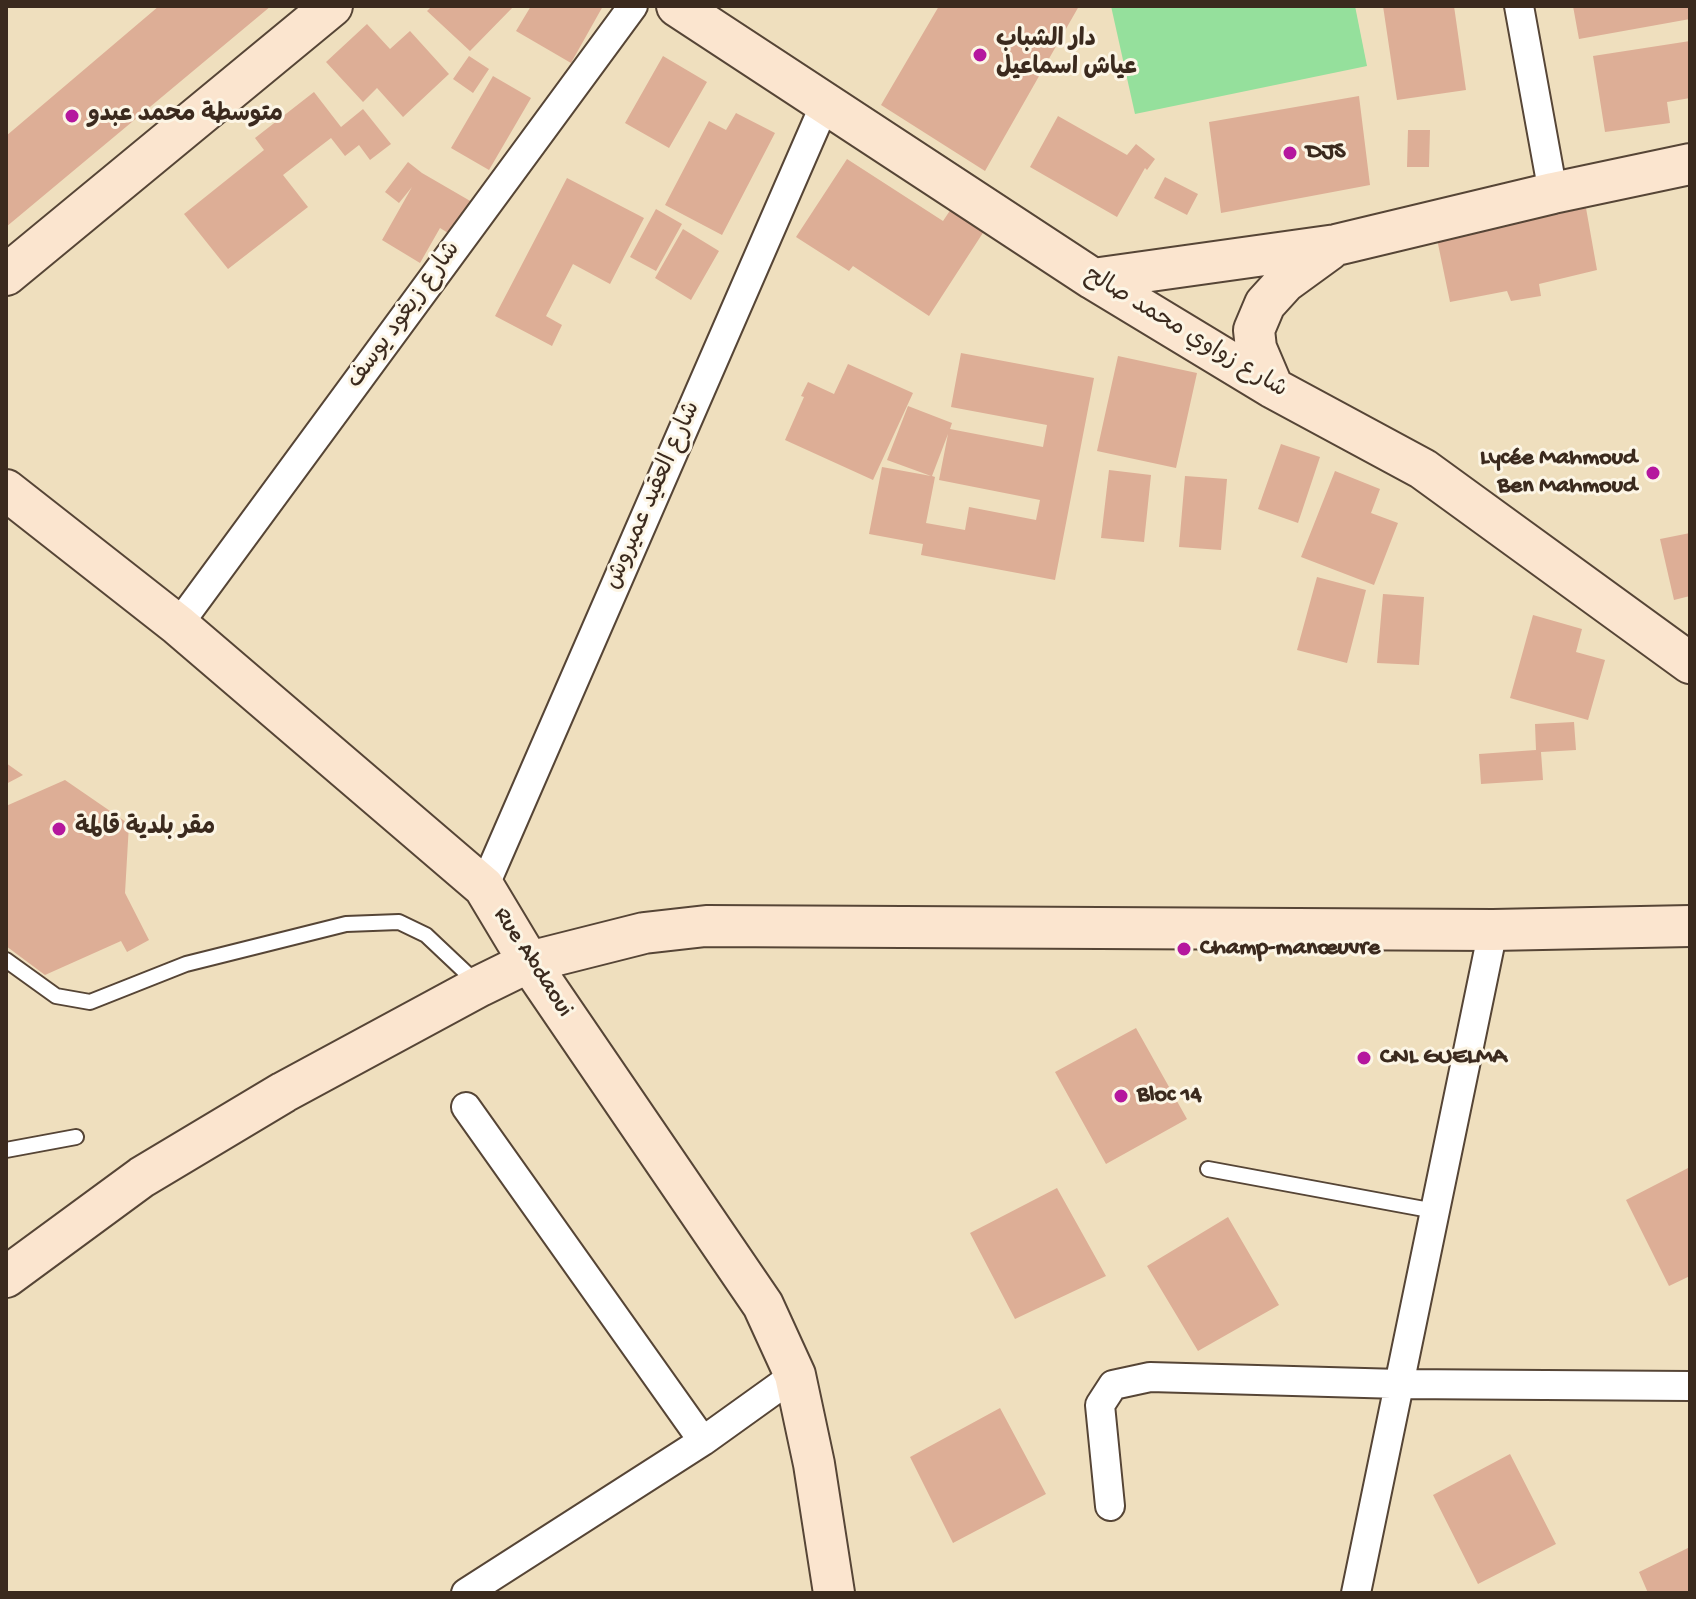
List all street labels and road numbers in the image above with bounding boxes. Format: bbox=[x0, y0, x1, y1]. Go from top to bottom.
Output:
street label: شارع زيغود يوسف bbox=[342, 237, 468, 395]
street label: شارع زواوي محمد صالح bbox=[1079, 262, 1291, 406]
street label: شارع العقيد عميروش bbox=[600, 398, 708, 594]
street label: Rue Abdaoui bbox=[486, 903, 578, 1023]

